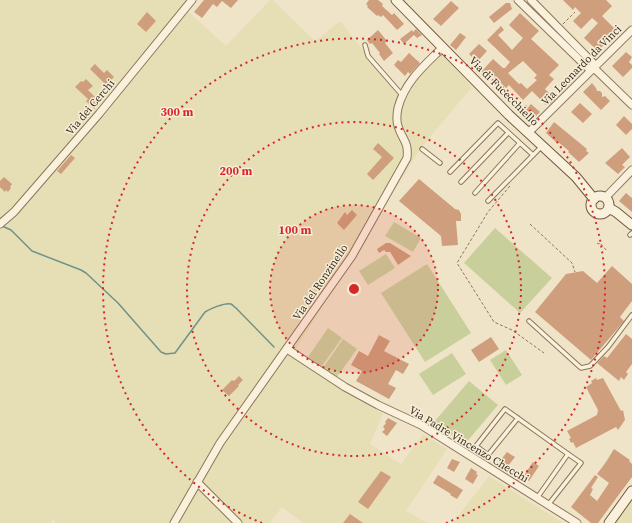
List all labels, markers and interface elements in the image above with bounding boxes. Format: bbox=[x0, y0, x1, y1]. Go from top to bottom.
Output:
street label: Via Leonardo da Vinci bbox=[538, 22, 625, 109]
street label: Via di Fucecchiello bbox=[466, 53, 542, 129]
street label: Via dei Cerchi bbox=[63, 76, 118, 138]
text: 300 m bbox=[161, 104, 194, 120]
text: 200 m bbox=[220, 163, 253, 179]
text: 100 m bbox=[279, 222, 312, 238]
street label: Via del Ronzinello bbox=[289, 241, 351, 323]
centre of rings bbox=[347, 282, 361, 296]
street label: Via Padre Vincenzo Checchi bbox=[406, 403, 531, 486]

